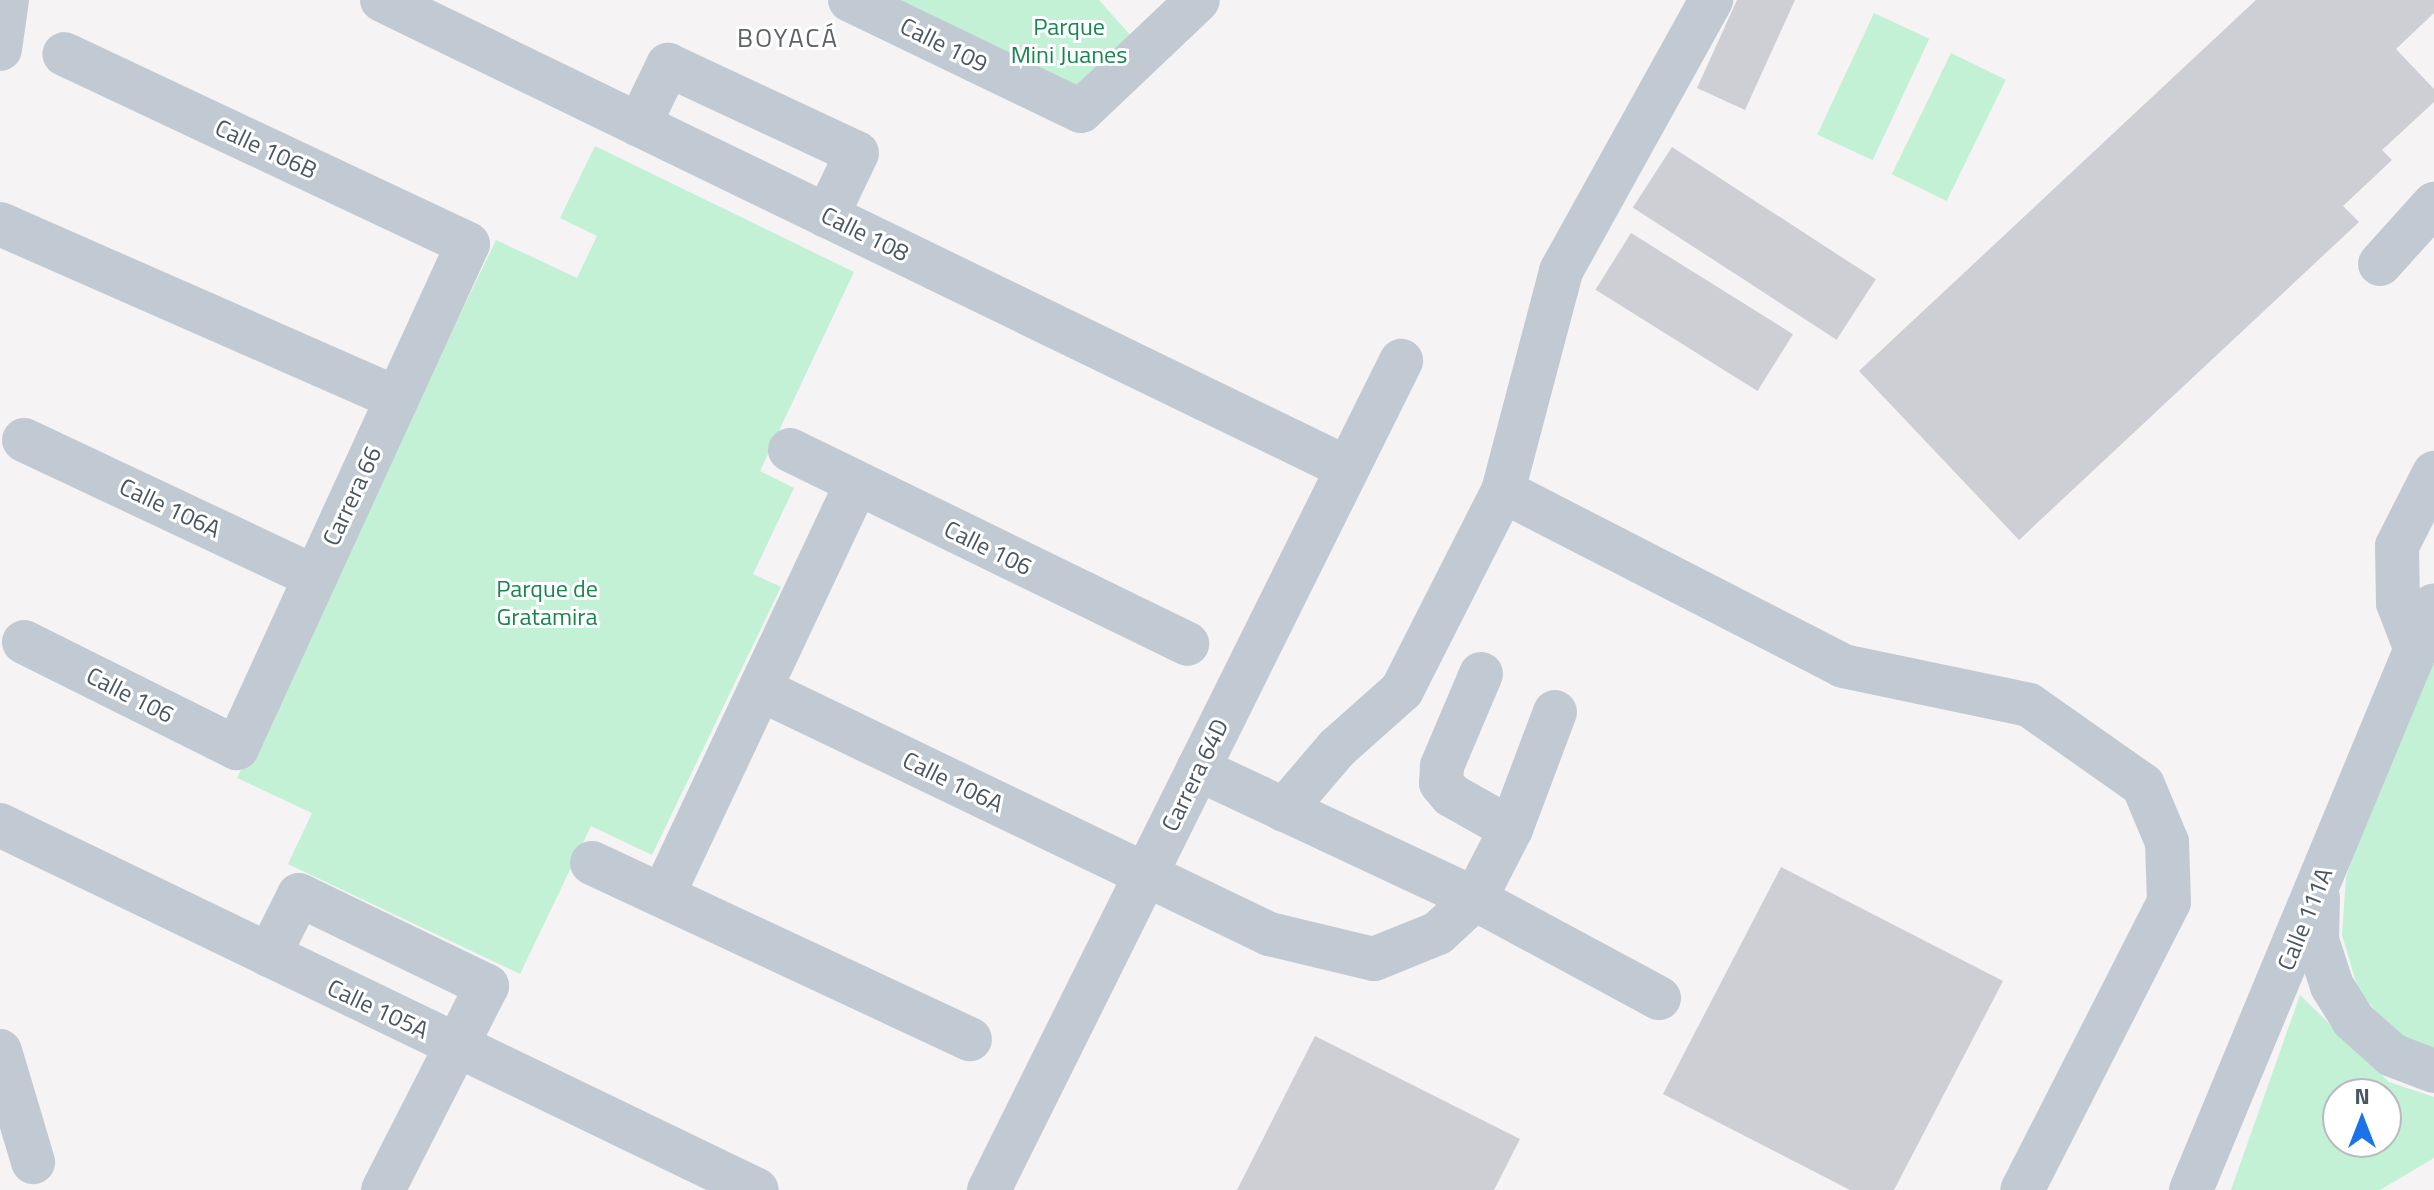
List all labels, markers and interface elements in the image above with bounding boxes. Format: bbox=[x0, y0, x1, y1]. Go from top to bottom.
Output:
street label: Calle 109 bbox=[895, 11, 993, 79]
park label: Parque Mini Juanes bbox=[1011, 13, 1127, 69]
district label: BOYACÁ bbox=[737, 22, 839, 54]
street label: Calle 106B bbox=[211, 113, 321, 185]
street label: Calle 108 bbox=[816, 200, 914, 268]
street label: Carrera 66 bbox=[317, 442, 387, 550]
street label: Calle 106A bbox=[115, 472, 225, 544]
street label: Calle 106 bbox=[939, 514, 1037, 582]
park label: Parque de Gratamira bbox=[496, 575, 598, 631]
street label: Calle 106 bbox=[82, 661, 178, 729]
street label: Carrera 64D bbox=[1155, 714, 1235, 836]
street label: Calle 106A bbox=[898, 745, 1008, 819]
street label: Calle 111A bbox=[2271, 863, 2339, 975]
street label: Calle 105A bbox=[323, 973, 433, 1045]
north arrow bbox=[2322, 1078, 2402, 1158]
text: N bbox=[2354, 1079, 2370, 1113]

